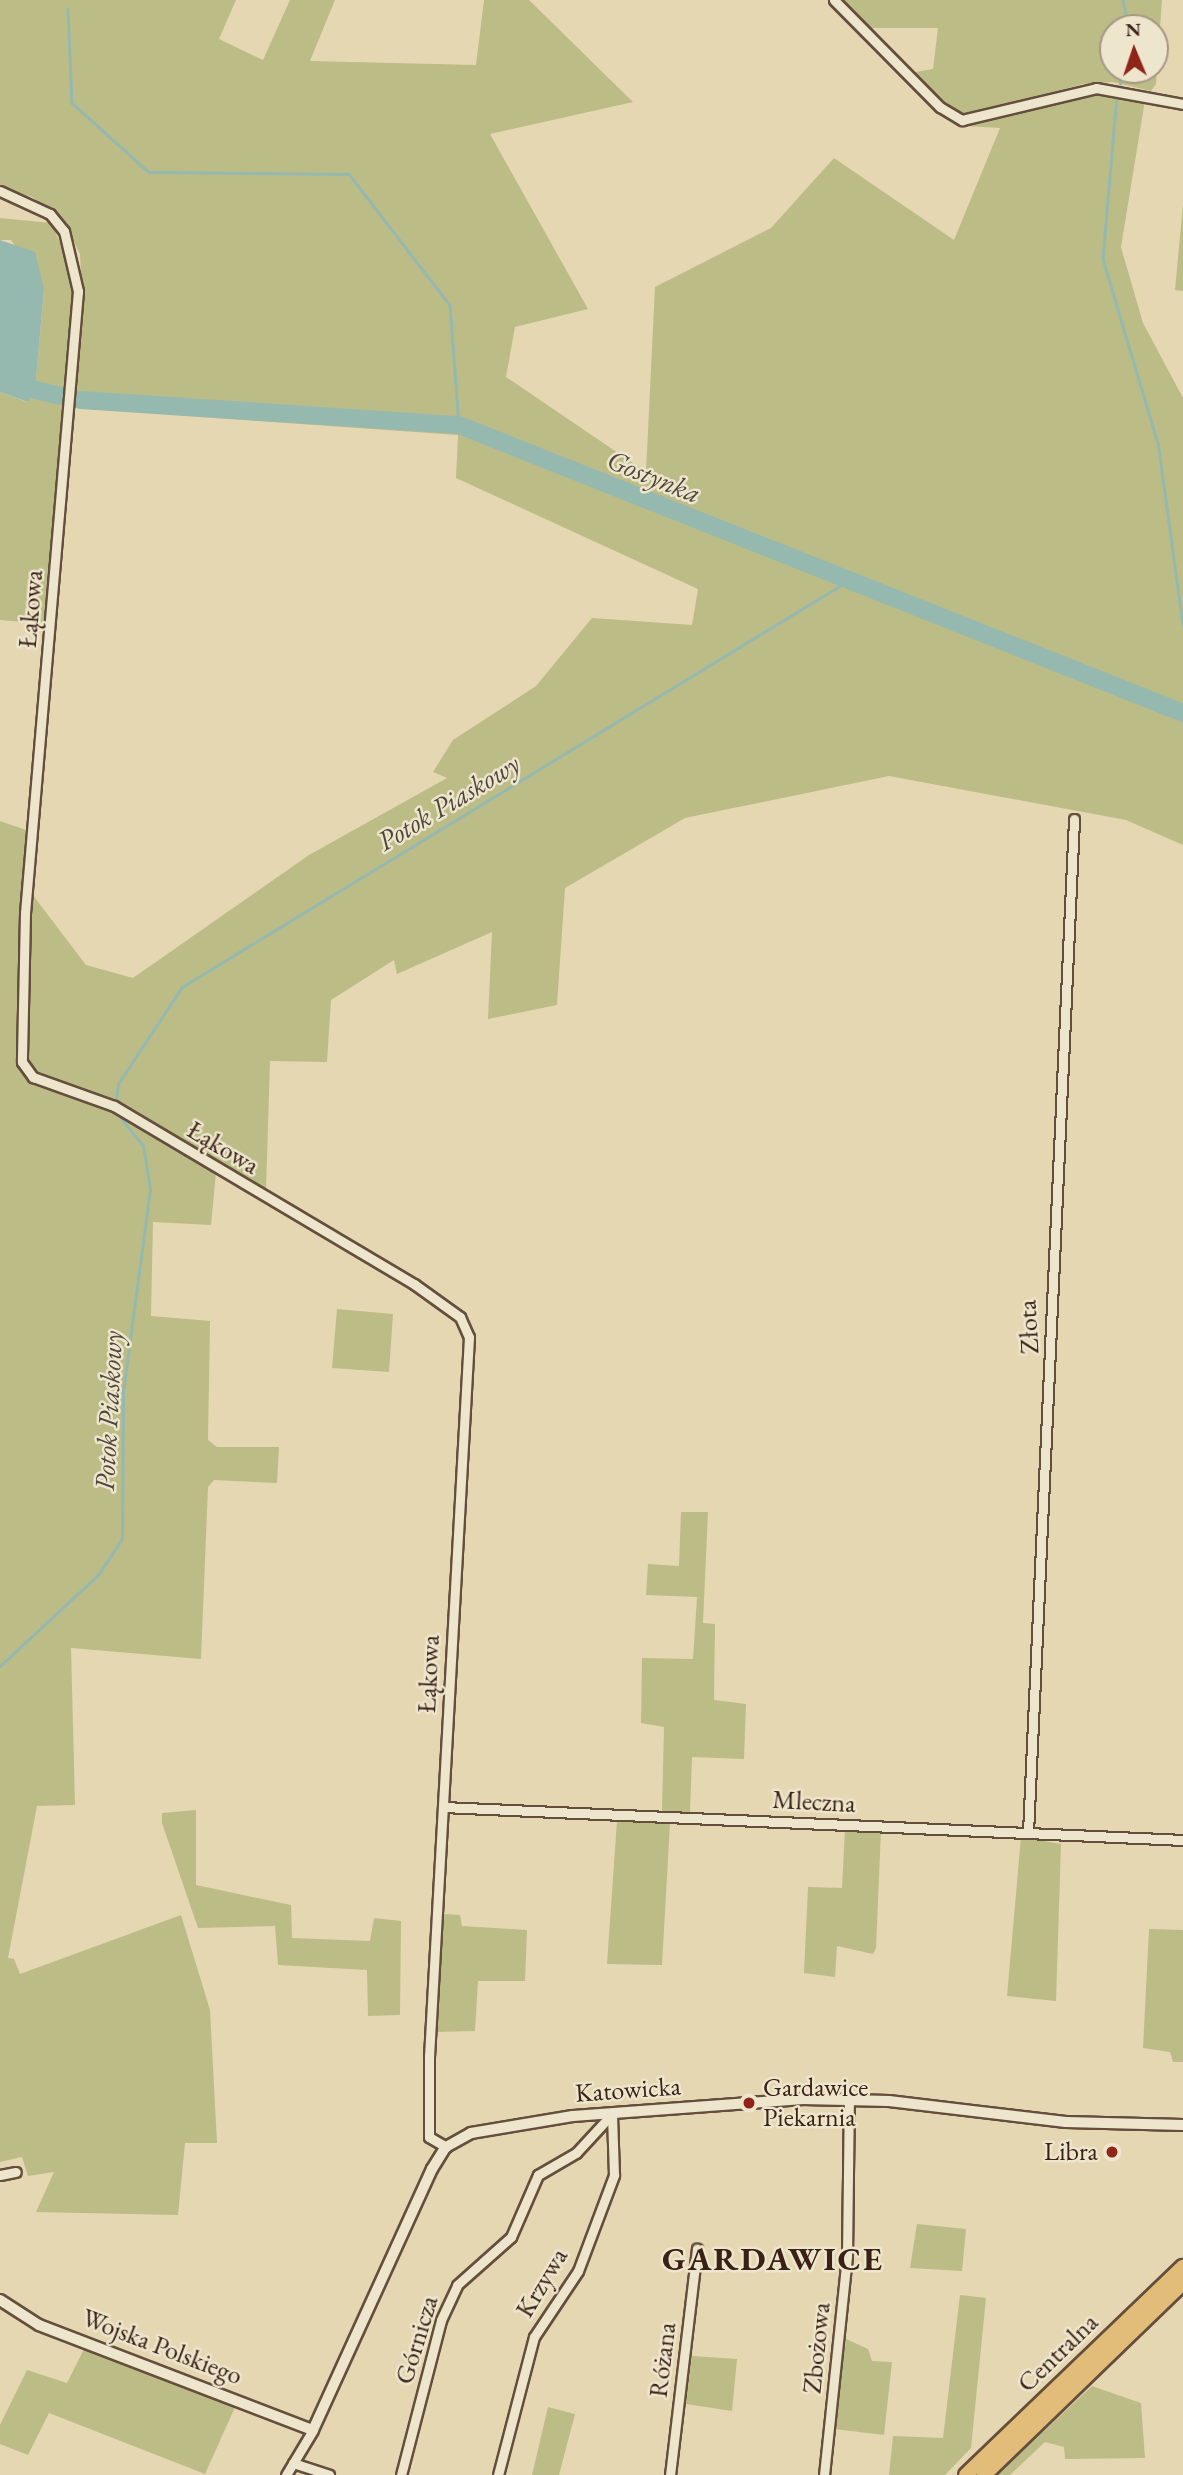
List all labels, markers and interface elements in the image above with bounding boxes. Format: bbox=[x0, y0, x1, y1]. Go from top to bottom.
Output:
north arrow bbox=[1099, 14, 1169, 84]
text: N bbox=[1125, 17, 1141, 42]
water label: Gostynka bbox=[602, 442, 706, 510]
street label: Łąkowa bbox=[12, 569, 50, 649]
water label: Potok Piaskowy bbox=[371, 746, 525, 858]
street label: Łąkowa bbox=[182, 1115, 264, 1181]
street label: Złota bbox=[1012, 1299, 1046, 1355]
water label: Potok Piaskowy bbox=[87, 1330, 129, 1492]
street label: Łąkowa bbox=[411, 1634, 447, 1714]
street label: Mleczna bbox=[772, 1784, 856, 1820]
street label: Katowicka bbox=[574, 2071, 682, 2109]
place label: Gardawice Piekarnia bbox=[763, 2072, 868, 2134]
marker: Gardawice Piekarnia bbox=[741, 2095, 757, 2111]
place label: Libra bbox=[1044, 2136, 1098, 2168]
marker: Libra bbox=[1104, 2144, 1120, 2160]
district label: GARDAWICE bbox=[663, 2239, 883, 2279]
street label: Krzywa bbox=[509, 2243, 575, 2323]
street label: Górnicza bbox=[389, 2292, 445, 2388]
street label: Zbożowa bbox=[797, 2301, 837, 2395]
street label: Wojska Polskiego bbox=[77, 2302, 247, 2392]
street label: Centralna bbox=[1011, 2307, 1105, 2399]
street label: Różana bbox=[643, 2321, 683, 2399]

